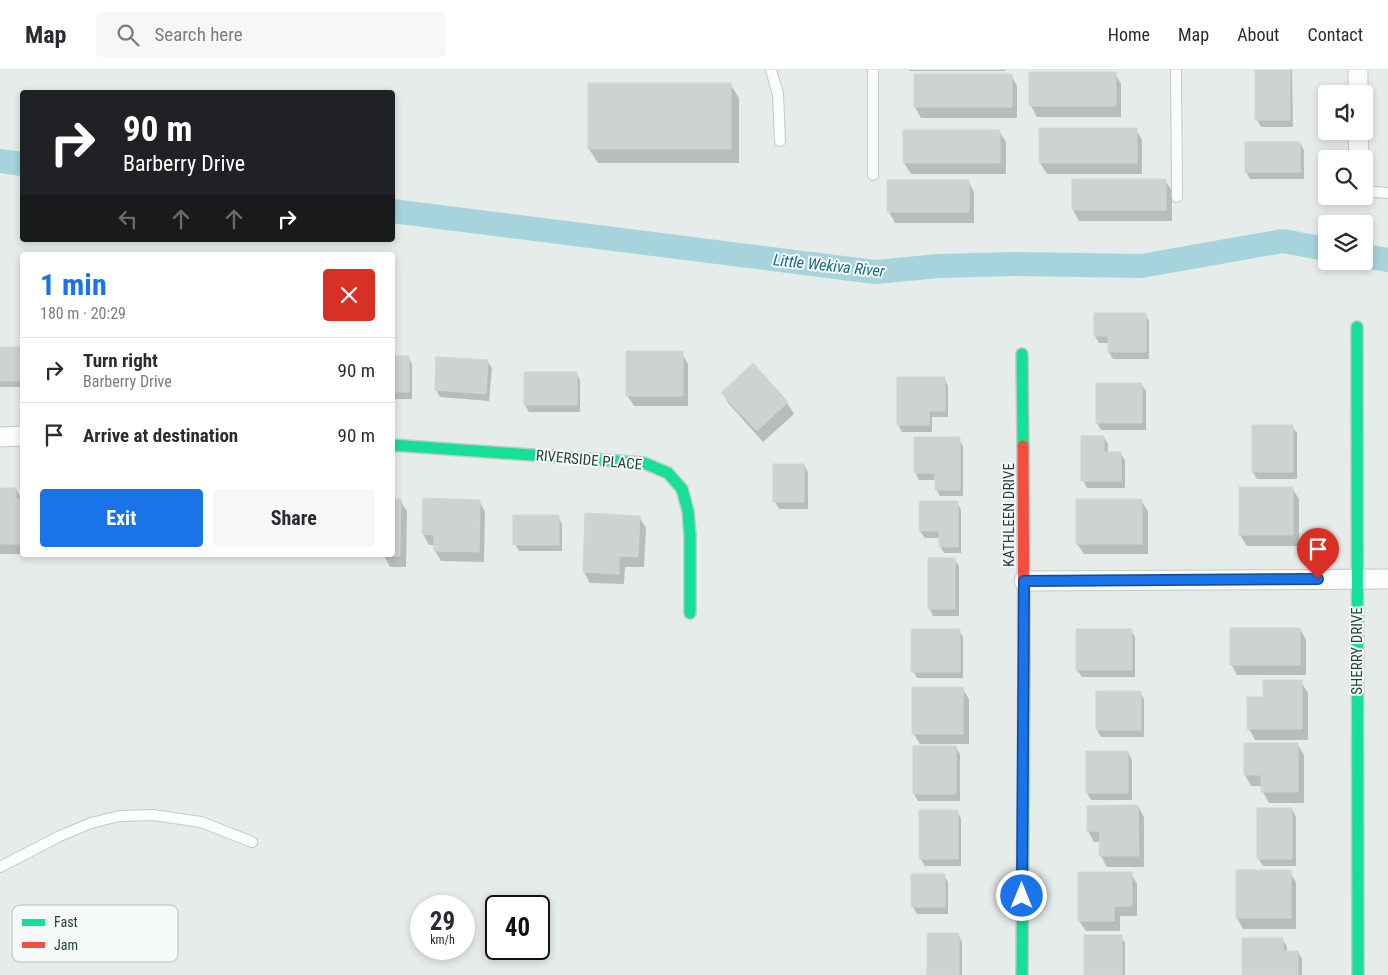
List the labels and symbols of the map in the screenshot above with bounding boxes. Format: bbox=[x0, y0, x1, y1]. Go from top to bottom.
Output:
water label: Little Wekiva River bbox=[772, 250, 887, 281]
street label: RIVERSIDE PLACE bbox=[535, 446, 643, 474]
street label: KATHLEEN DRIVE bbox=[1000, 463, 1018, 567]
pin bbox=[1297, 528, 1339, 579]
street label: SHERRY DRIVE bbox=[1348, 607, 1366, 695]
position arrow bbox=[995, 869, 1047, 921]
speed limit sign: 40 bbox=[485, 895, 550, 960]
legend bbox=[12, 905, 178, 962]
text: Fast bbox=[54, 914, 78, 930]
text: Jam bbox=[54, 937, 78, 953]

